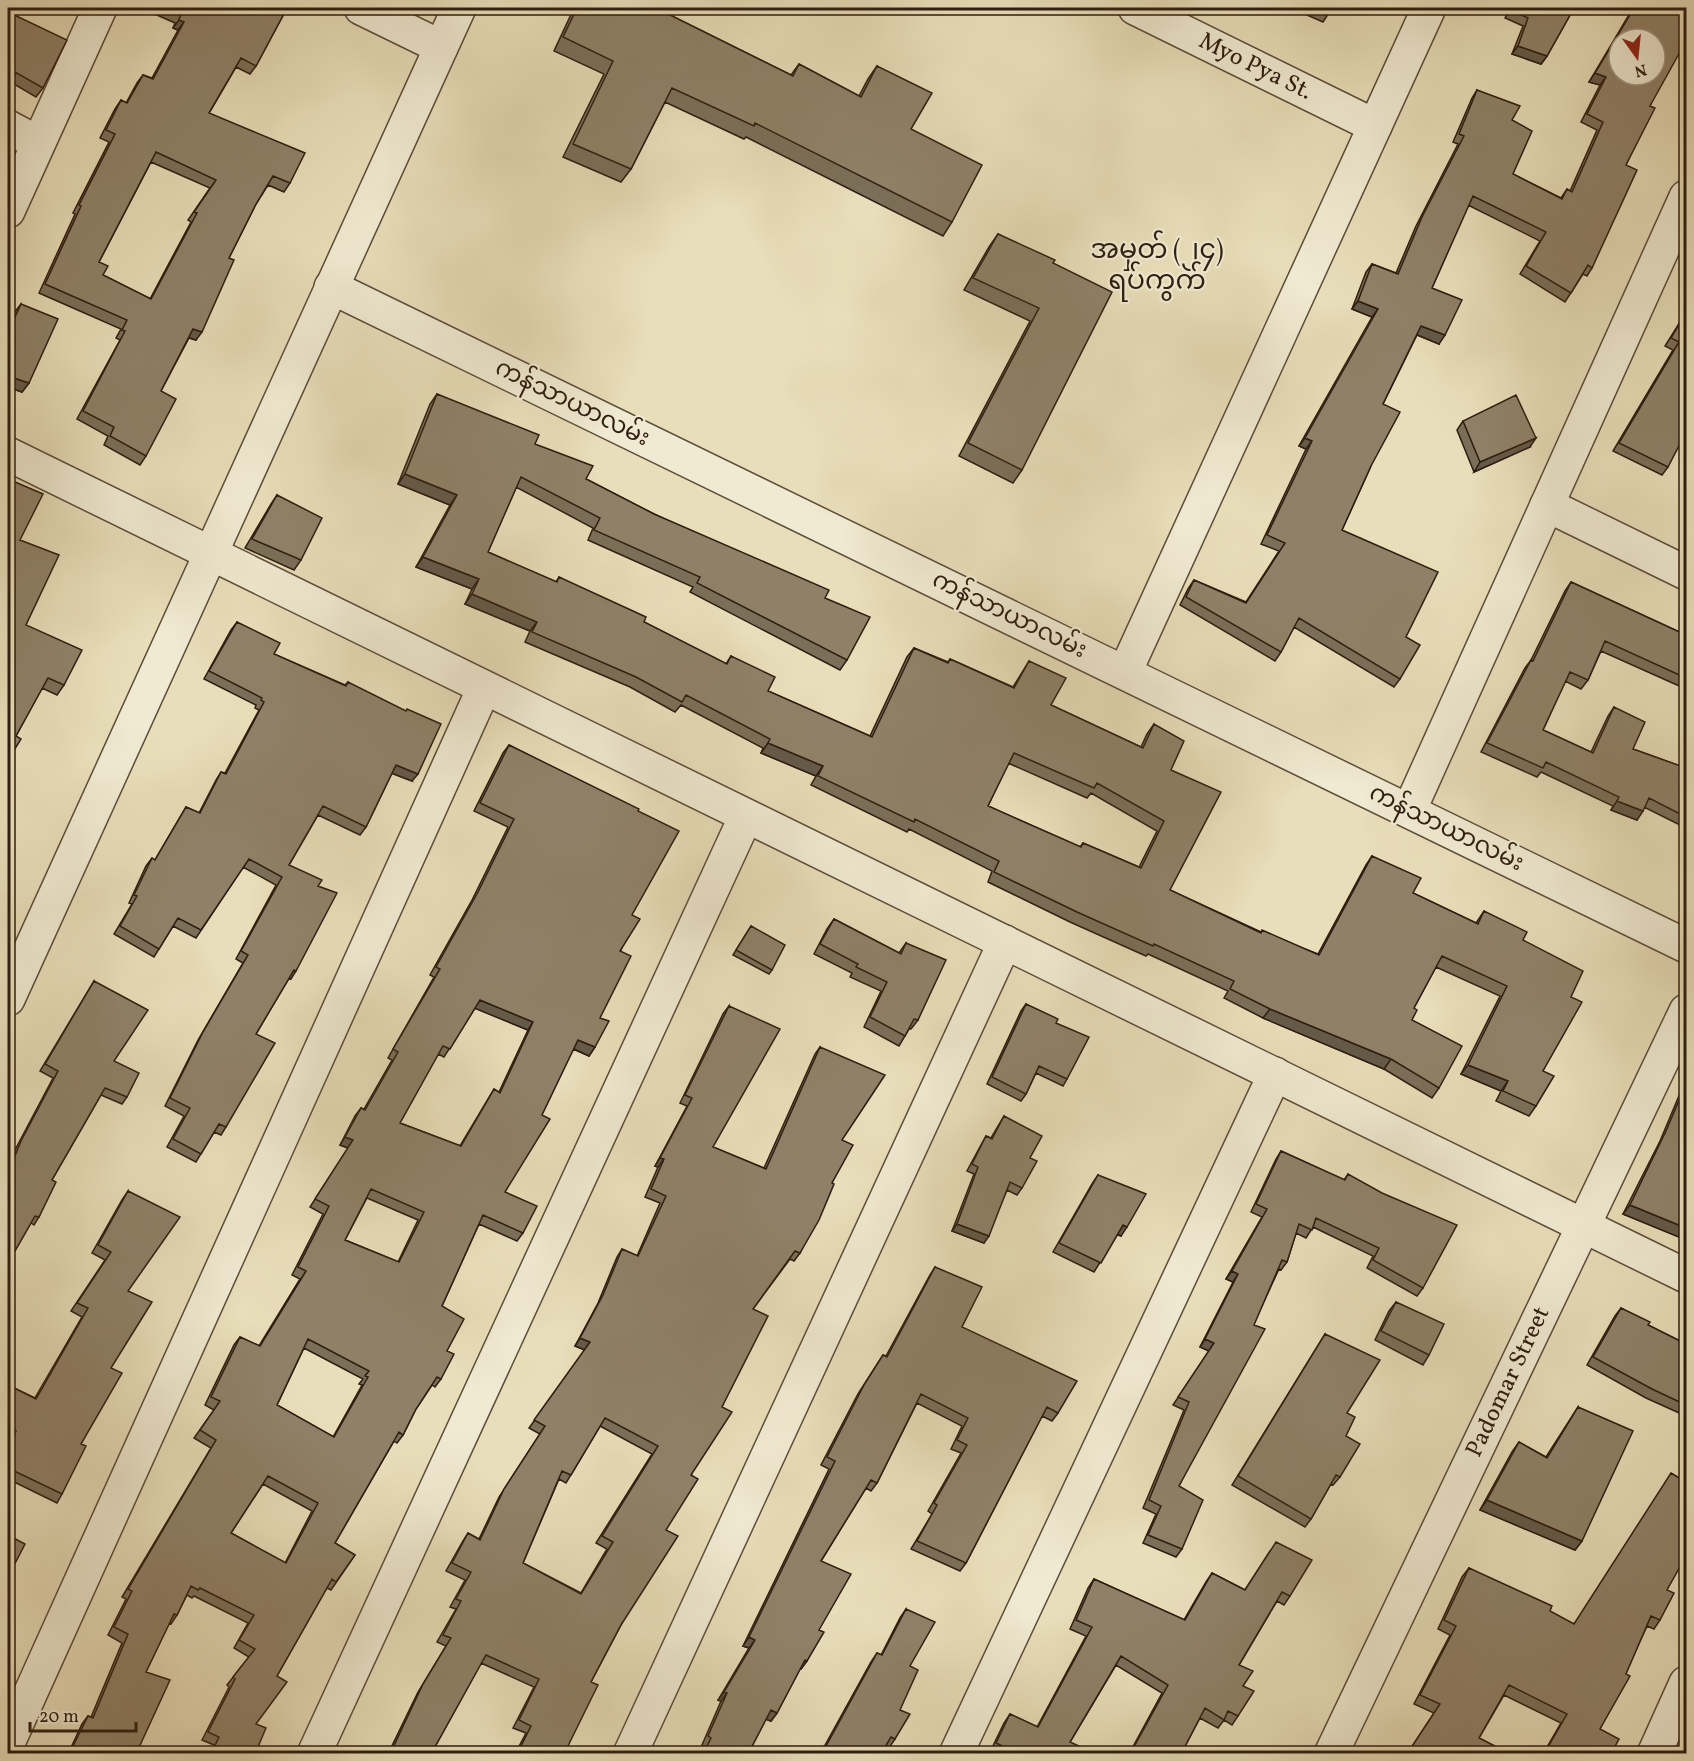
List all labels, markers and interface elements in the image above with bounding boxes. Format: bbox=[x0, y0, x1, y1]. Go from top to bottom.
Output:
street label: Myo Pya St. bbox=[1193, 25, 1318, 109]
north arrow bbox=[1607, 27, 1667, 87]
text: N bbox=[1632, 57, 1649, 82]
district label: အမှတ် (၂၄) ရပ်ကွက် bbox=[1090, 230, 1224, 302]
street label: ကန်သာယာလမ်း bbox=[489, 351, 655, 456]
street label: ကန်သာယာလမ်း bbox=[926, 563, 1092, 668]
street label: ကန်သာယာလမ်း bbox=[1363, 776, 1529, 881]
street label: Padomar Street bbox=[1458, 1301, 1559, 1463]
scale bar bbox=[30, 1695, 136, 1733]
text: 20 m bbox=[39, 1705, 79, 1730]

